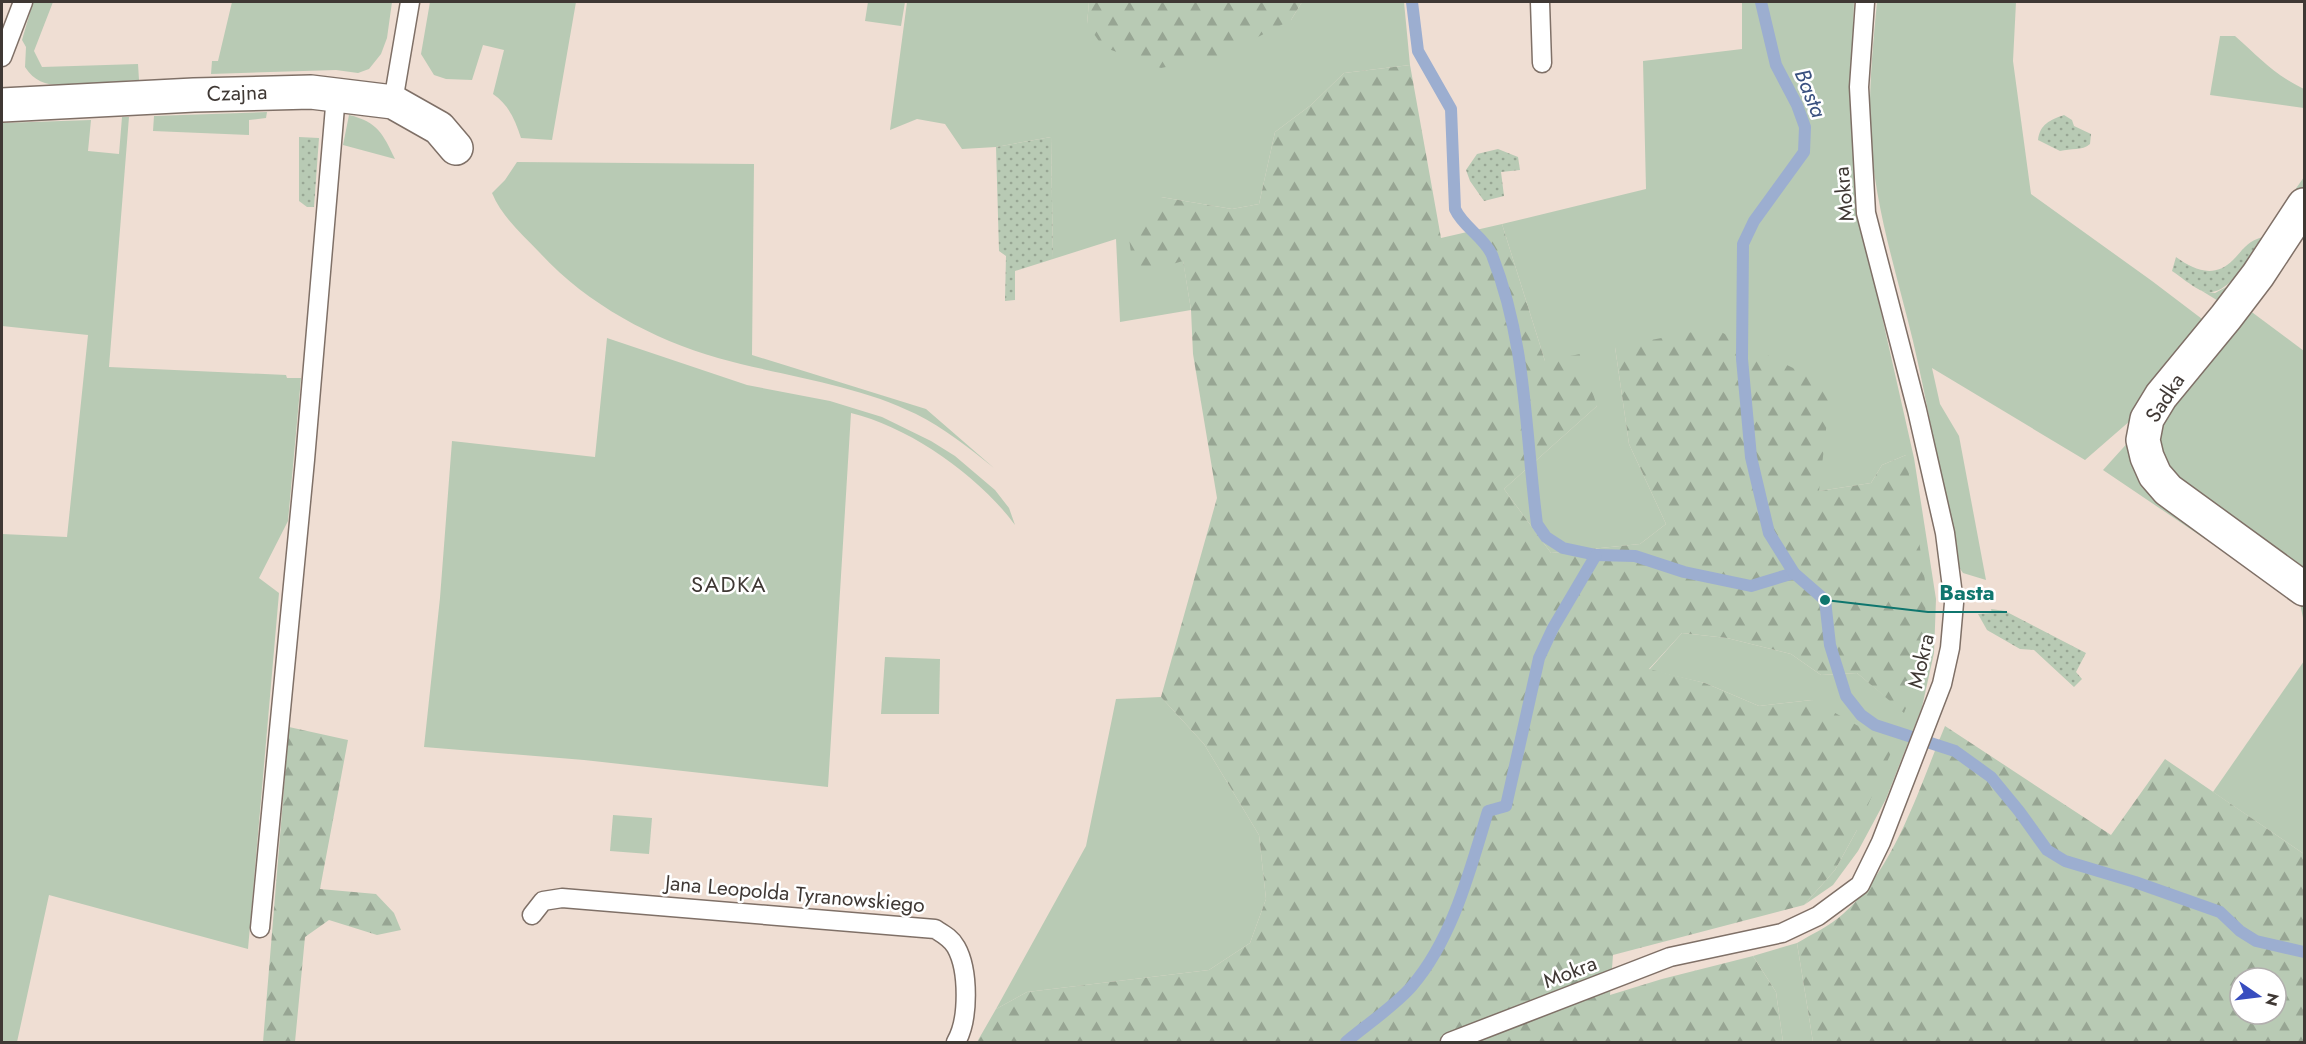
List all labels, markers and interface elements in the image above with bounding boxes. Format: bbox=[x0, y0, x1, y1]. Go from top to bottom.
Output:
water label: Basta bbox=[1787, 64, 1835, 122]
street label: Czajna bbox=[206, 77, 268, 109]
street label: Mokra bbox=[1826, 165, 1862, 223]
street label: Sadka bbox=[2138, 368, 2192, 428]
district label: SADKA bbox=[691, 568, 767, 600]
callout: Basta bbox=[1928, 572, 2007, 612]
text: Basta bbox=[1939, 576, 1995, 608]
street label: Mokra bbox=[1900, 631, 1942, 691]
street label: Jana Leopolda Tyranowskiego bbox=[661, 867, 926, 920]
street label: Mokra bbox=[1539, 948, 1601, 996]
north arrow bbox=[2228, 966, 2288, 1026]
text: N bbox=[2259, 991, 2285, 1008]

